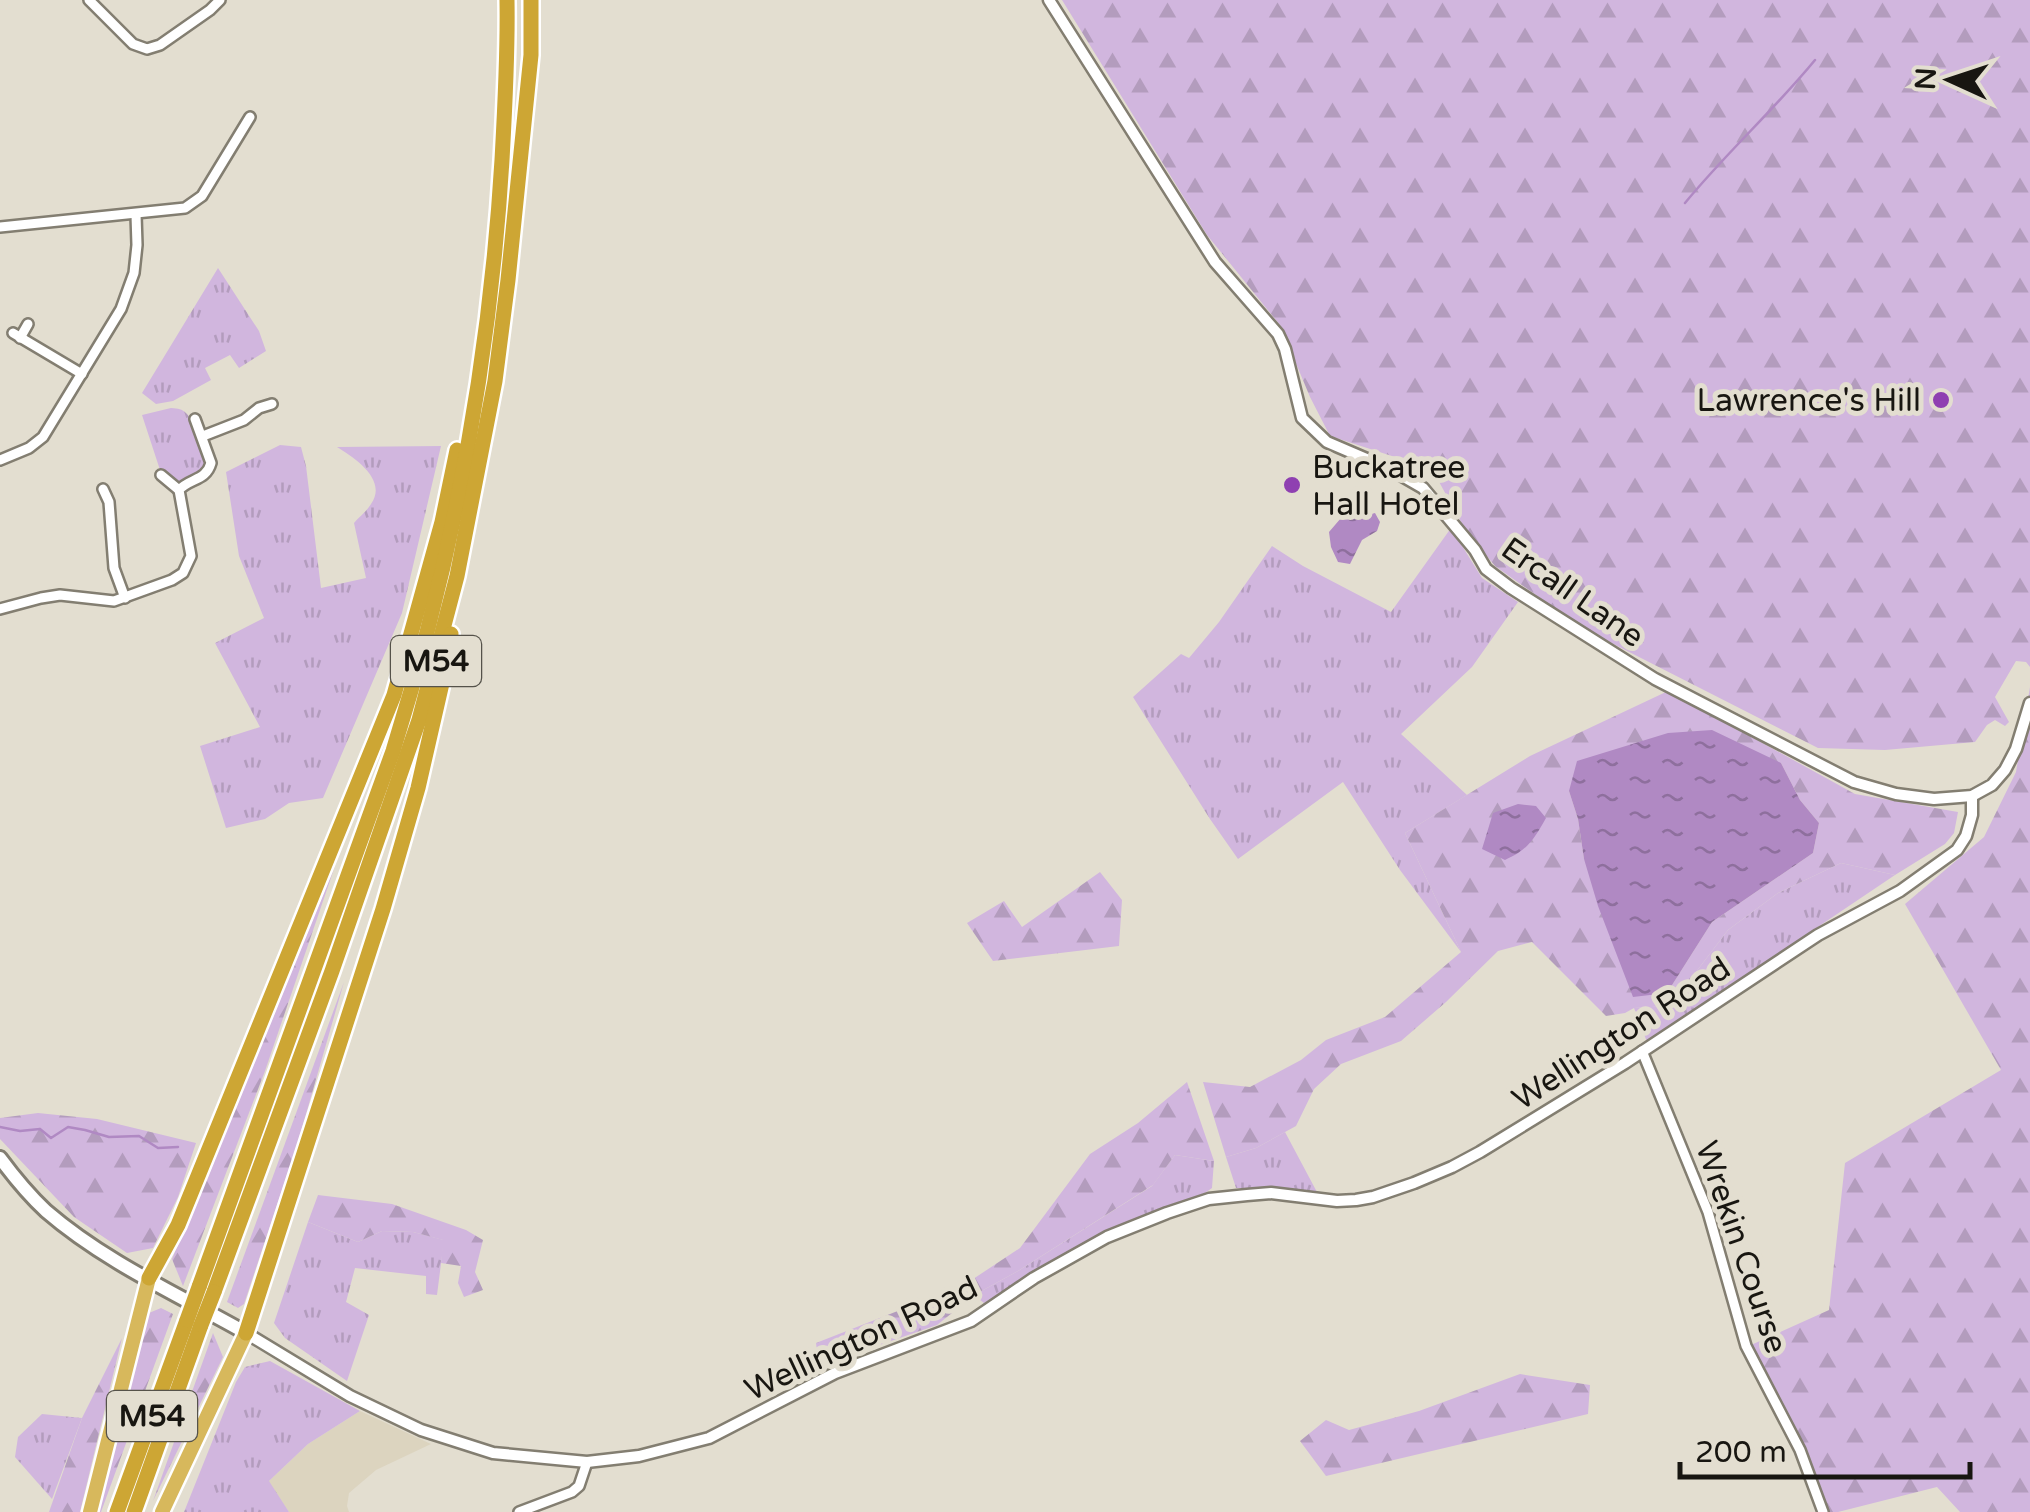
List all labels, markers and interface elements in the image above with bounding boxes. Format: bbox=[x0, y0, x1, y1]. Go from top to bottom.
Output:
north arrow bbox=[1900, 30, 2000, 130]
text: N bbox=[1908, 67, 1944, 91]
place label: Lawrence's Hill bbox=[1697, 382, 1921, 420]
marker: Lawrence's Hill bbox=[1930, 389, 1952, 411]
place label: Buckatree Hall Hotel bbox=[1312, 449, 1465, 524]
marker: Buckatree Hall Hotel bbox=[1281, 474, 1303, 496]
street label: Ercall Lane bbox=[1494, 530, 1651, 656]
road number: M54 bbox=[391, 636, 481, 686]
street label: Wellington Road bbox=[1505, 949, 1738, 1118]
street label: Wrekin Course bbox=[1687, 1136, 1795, 1358]
street label: Wellington Road bbox=[739, 1268, 984, 1409]
road number: M54 bbox=[107, 1391, 197, 1441]
scale bar bbox=[1680, 1417, 1970, 1479]
text: 200 m bbox=[1695, 1434, 1787, 1471]

